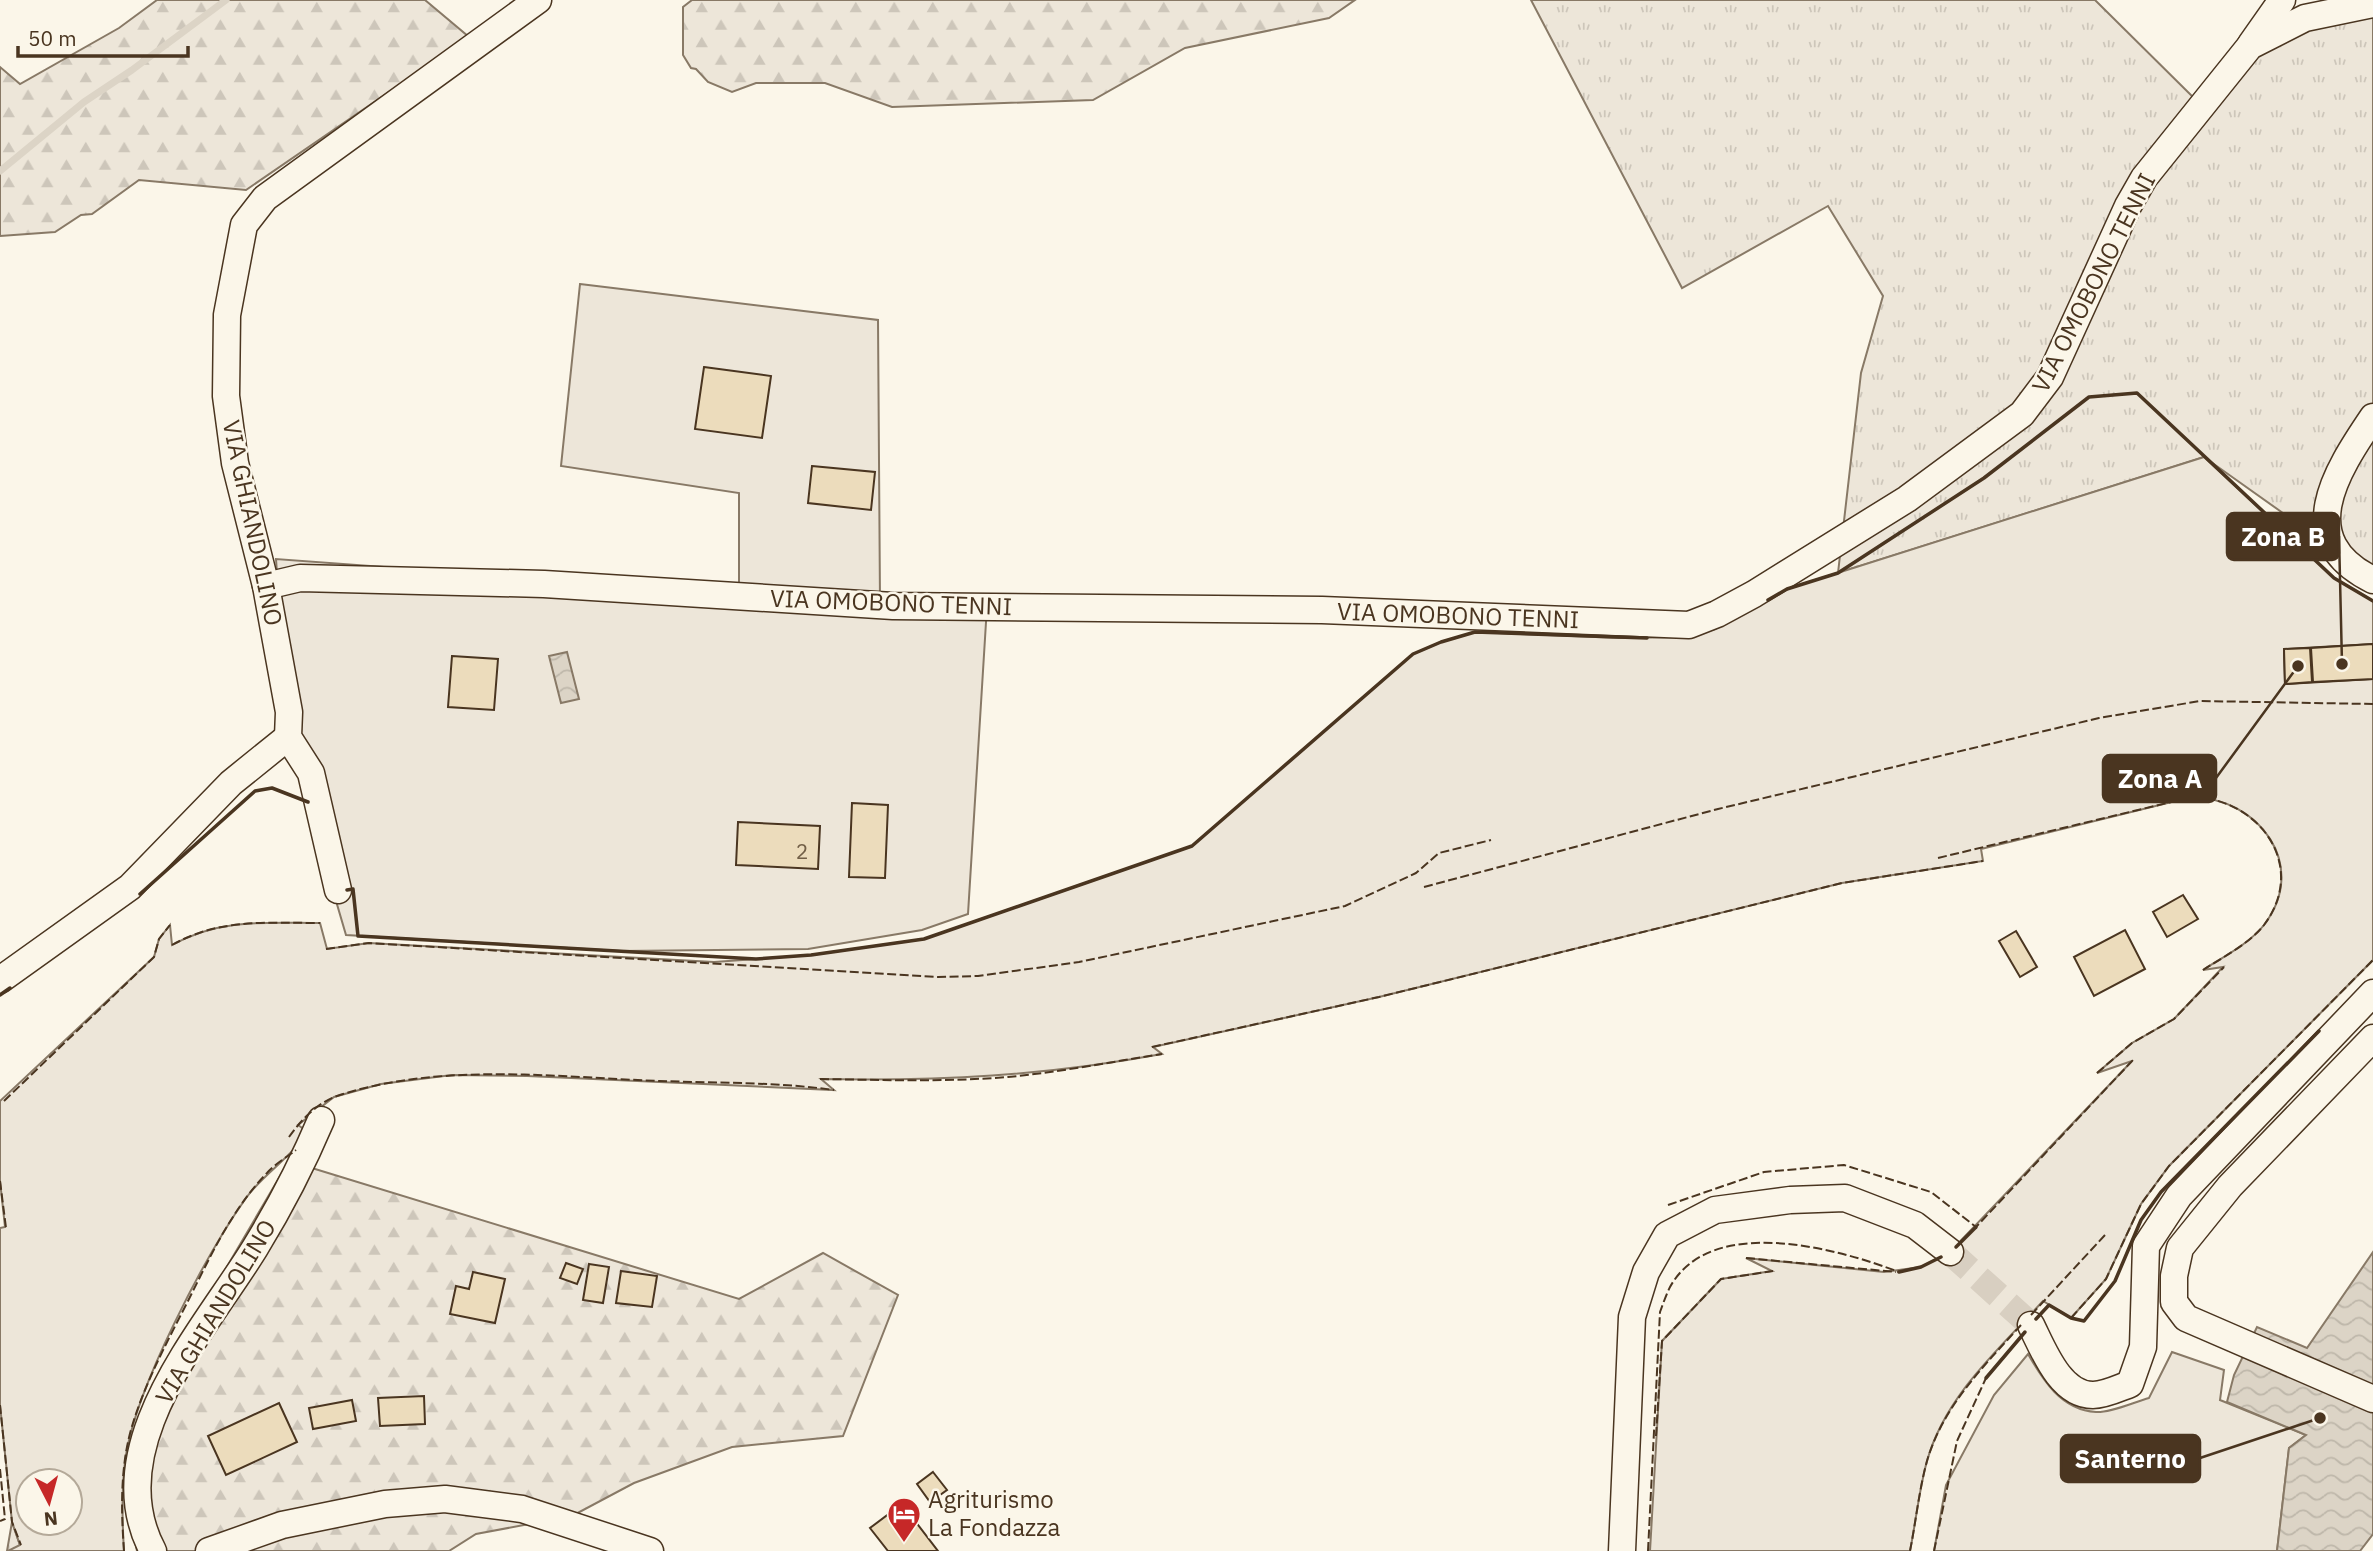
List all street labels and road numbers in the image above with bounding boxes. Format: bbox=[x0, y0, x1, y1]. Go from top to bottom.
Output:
street label: VIA OMOBONO TENNI bbox=[2024, 167, 2162, 398]
street label: VIA GHIANDOLINO bbox=[216, 417, 290, 629]
street label: VIA OMOBONO TENNI bbox=[769, 582, 1013, 622]
street label: VIA OMOBONO TENNI bbox=[1336, 595, 1580, 635]
street label: VIA GHIANDOLINO bbox=[147, 1213, 283, 1410]

